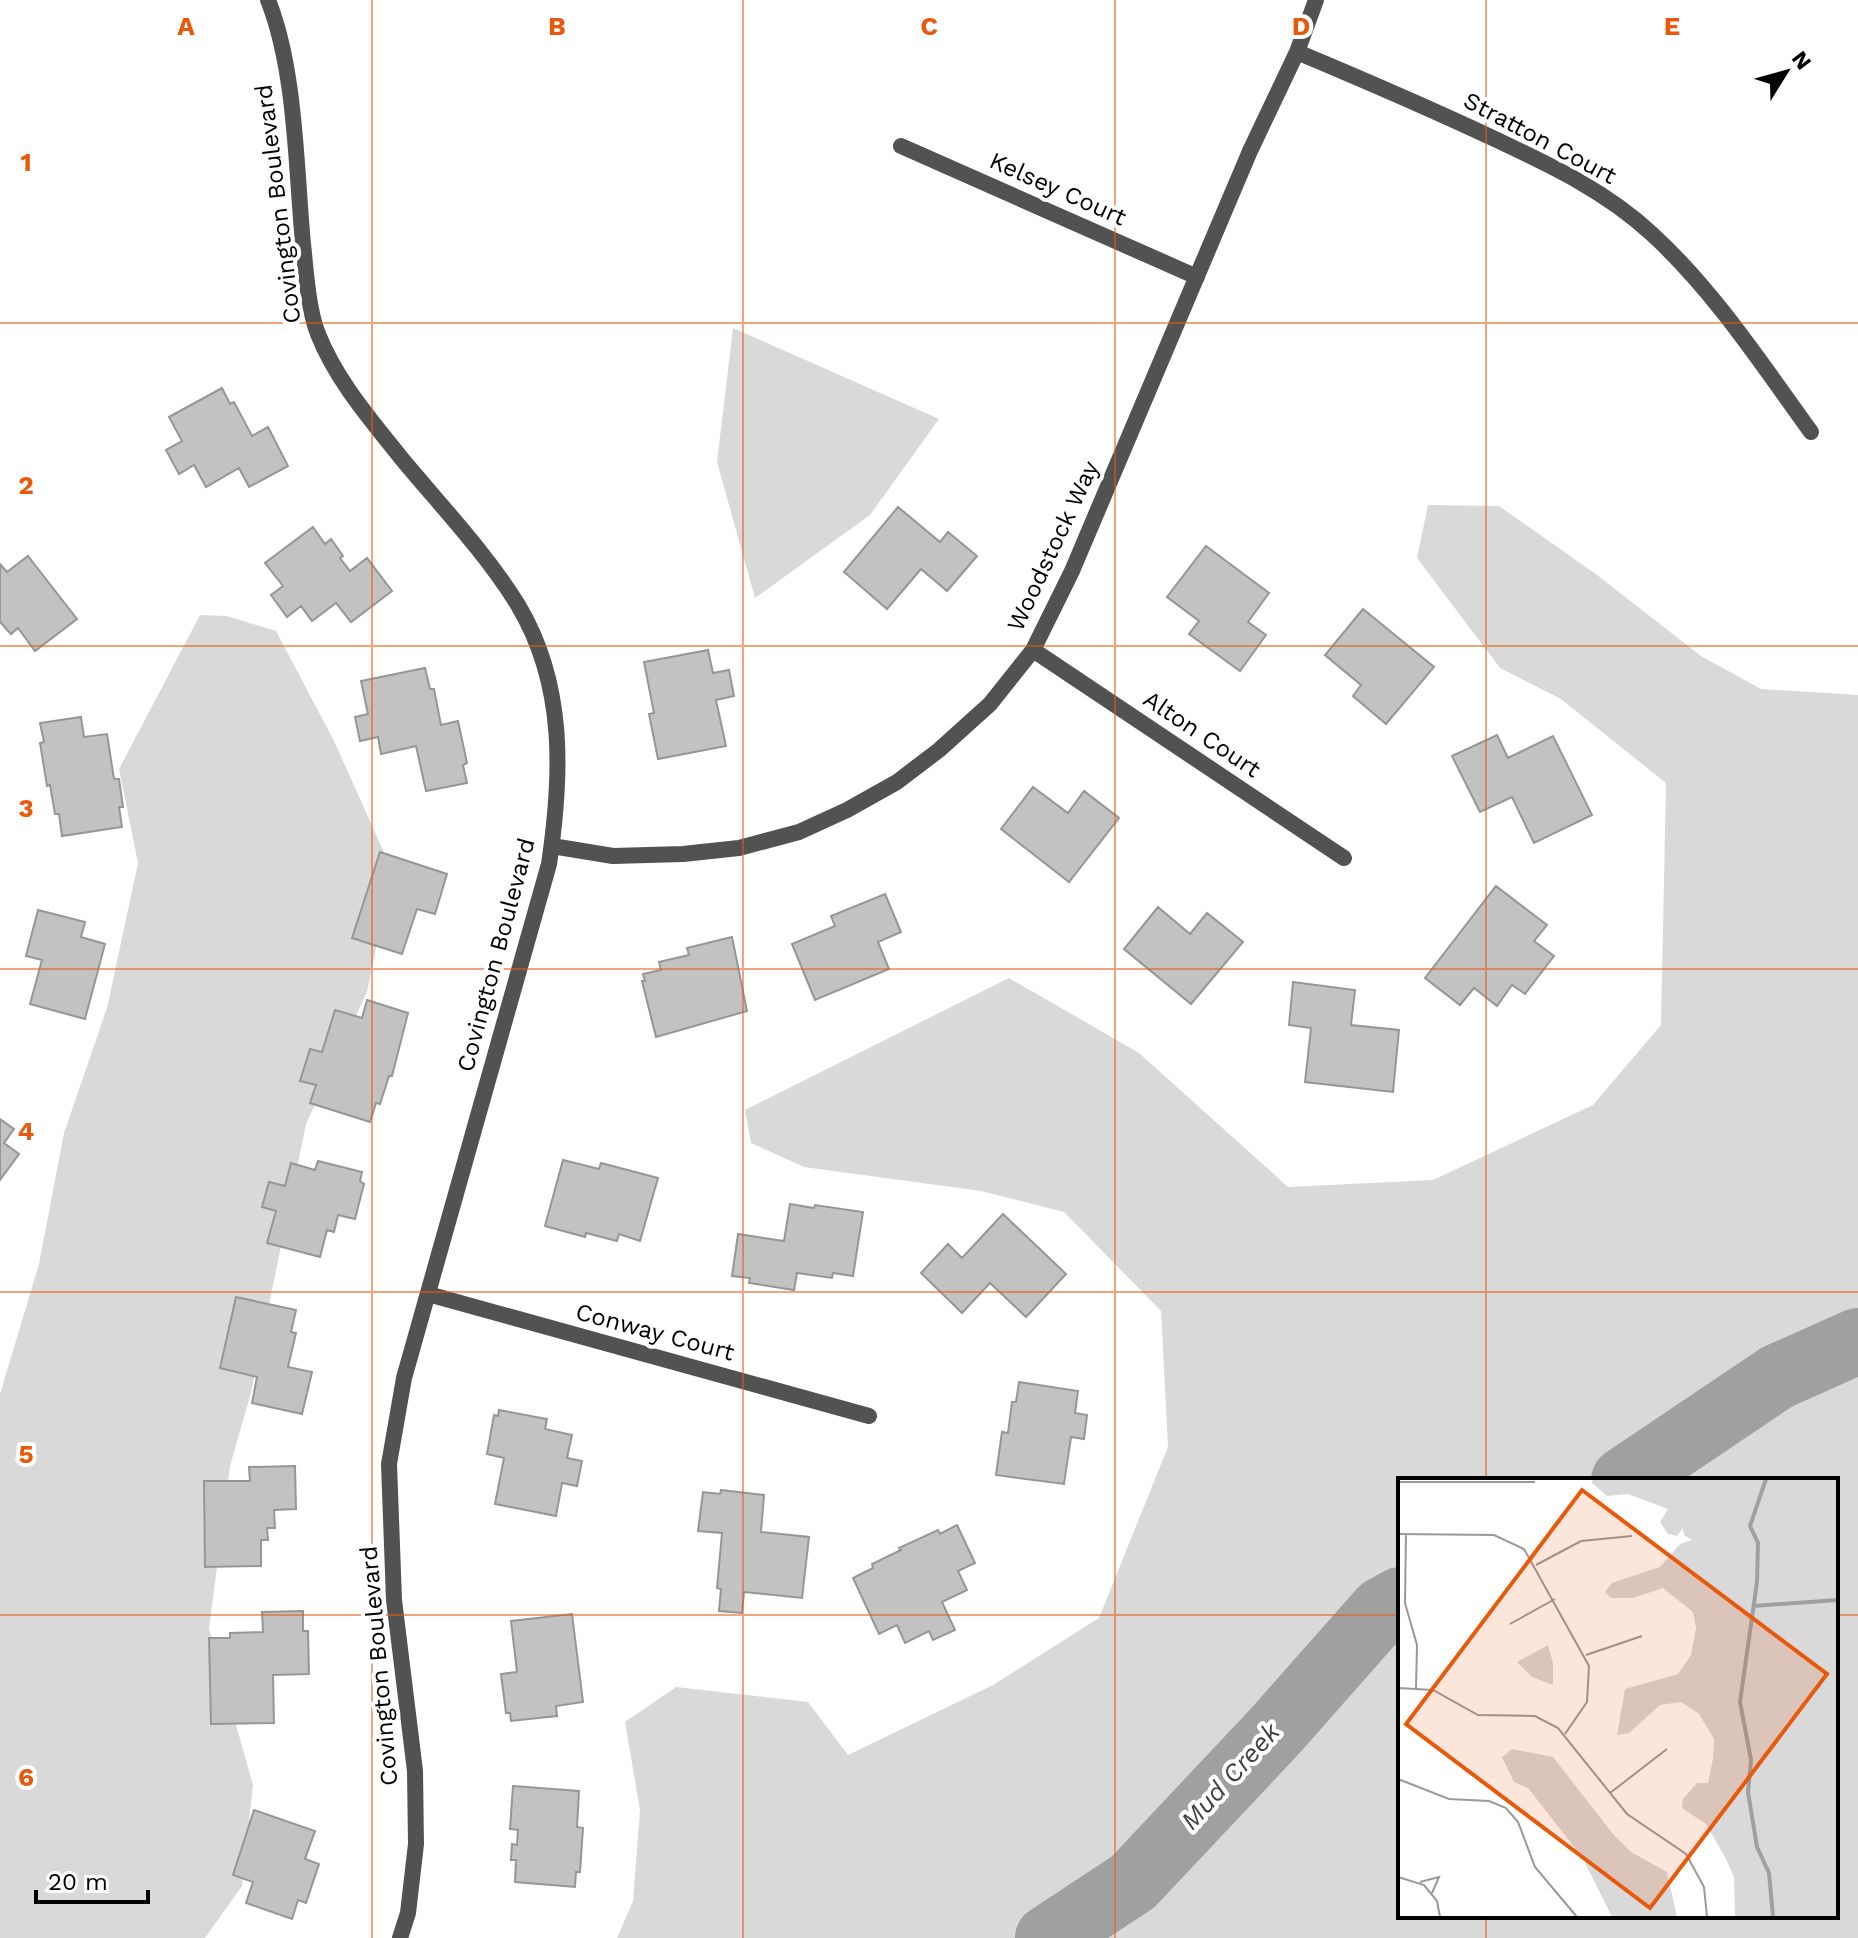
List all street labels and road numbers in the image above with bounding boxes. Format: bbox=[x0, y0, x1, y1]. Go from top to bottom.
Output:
street label: Covington Boulevard bbox=[249, 83, 307, 325]
street label: Stratton Court bbox=[1459, 86, 1621, 190]
street label: Kelsey Court bbox=[985, 146, 1131, 232]
street label: Woodstock Way bbox=[1001, 456, 1105, 636]
street label: Alton Court bbox=[1138, 685, 1266, 783]
street label: Covington Boulevard bbox=[451, 835, 541, 1075]
street label: Conway Court bbox=[573, 1297, 737, 1367]
street label: Covington Boulevard bbox=[355, 1545, 403, 1787]

